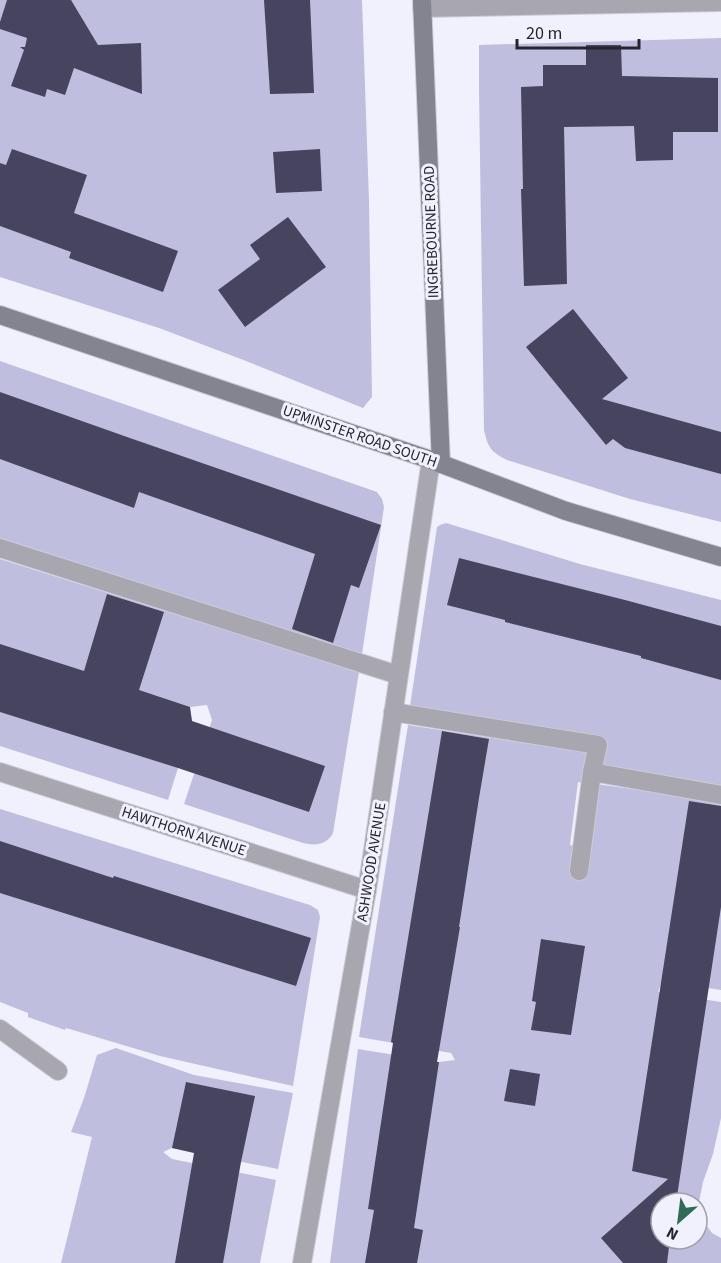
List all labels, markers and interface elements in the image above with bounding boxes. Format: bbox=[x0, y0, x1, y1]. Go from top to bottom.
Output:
scale bar bbox=[517, 12, 638, 50]
text: 20 m bbox=[526, 21, 562, 46]
street label: INGREBOURNE ROAD bbox=[419, 165, 444, 299]
street label: UPMINSTER ROAD SOUTH bbox=[280, 400, 440, 473]
street label: HAWTHORN AVENUE bbox=[119, 801, 249, 862]
street label: ASHWOOD AVENUE bbox=[352, 801, 391, 923]
north arrow bbox=[649, 1191, 709, 1251]
text: N bbox=[663, 1221, 682, 1246]

